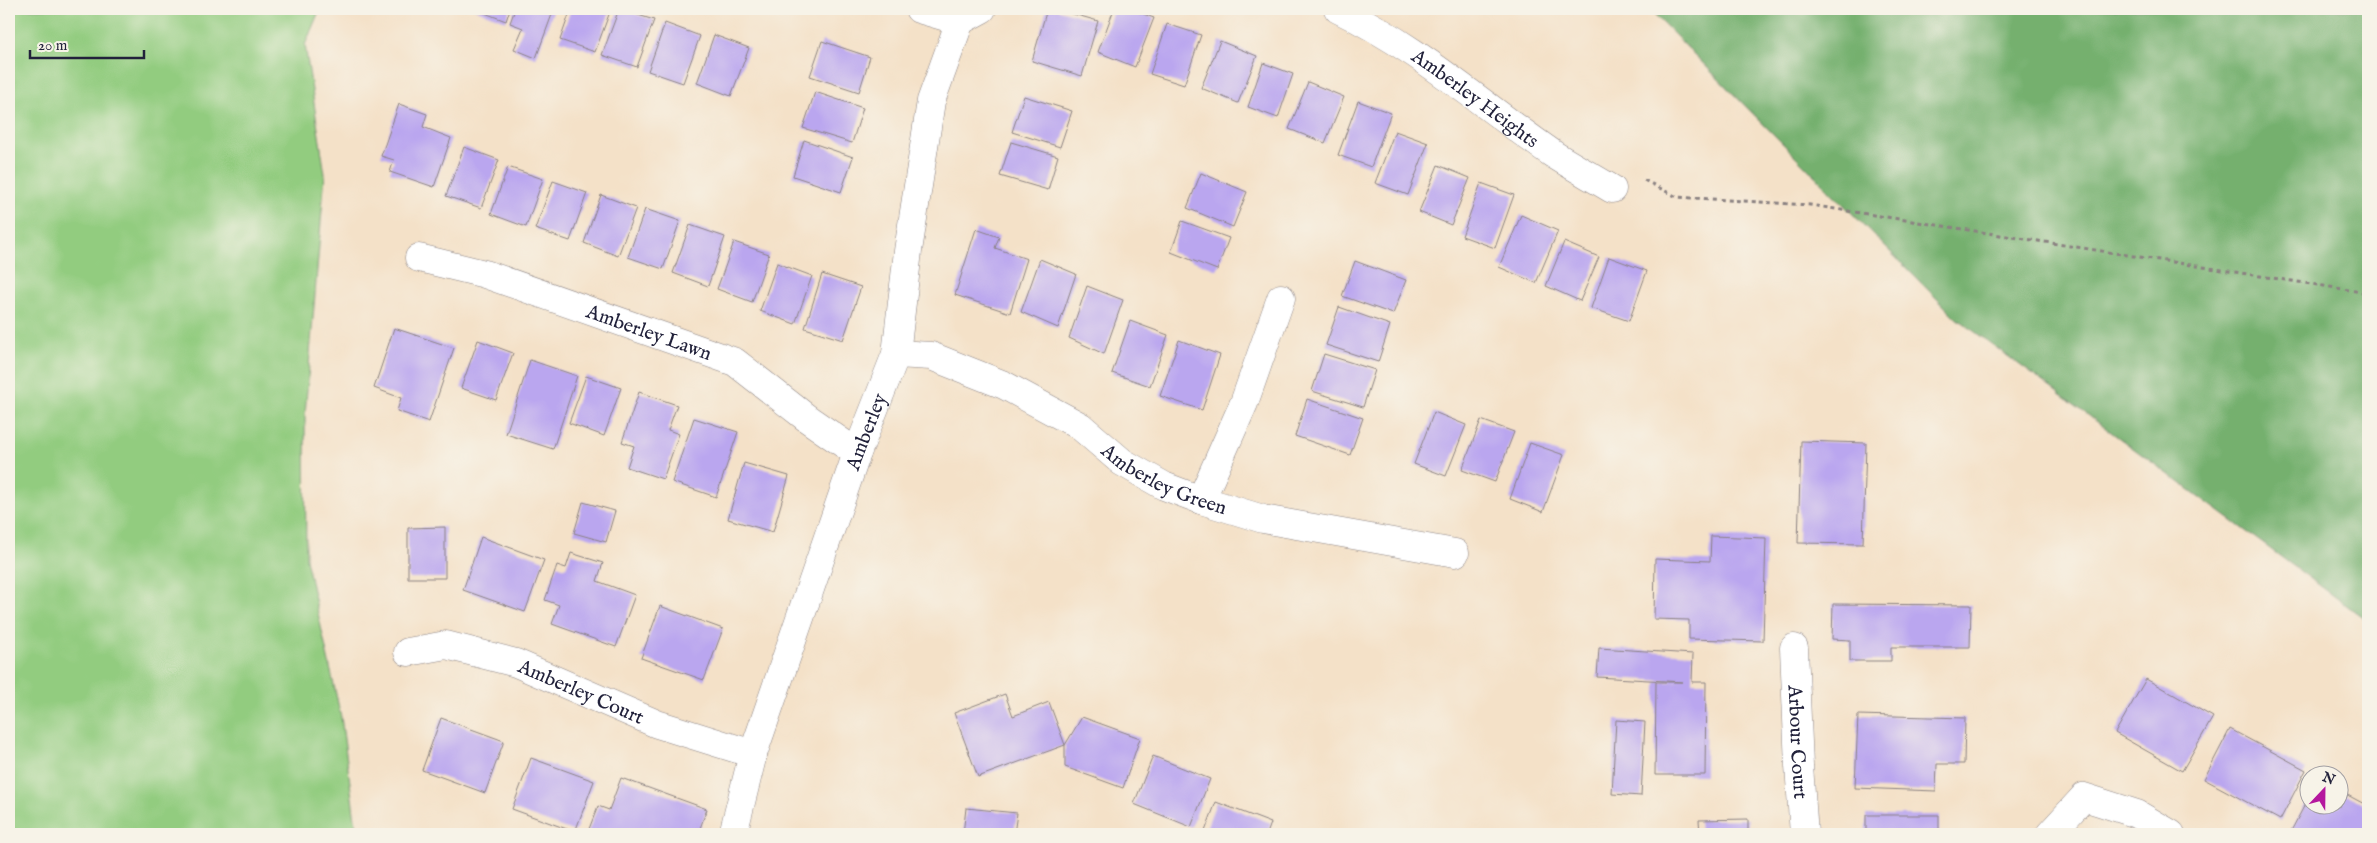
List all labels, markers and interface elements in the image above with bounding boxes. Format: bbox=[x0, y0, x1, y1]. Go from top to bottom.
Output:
scale bar bbox=[30, 28, 144, 60]
text: 20 m bbox=[38, 36, 68, 55]
street label: Amberley Heights bbox=[1405, 44, 1543, 154]
street label: Amberley Lawn bbox=[582, 299, 715, 367]
street label: Amberley bbox=[841, 390, 893, 475]
street label: Amberley Green bbox=[1095, 438, 1230, 521]
street label: Amberley Court bbox=[513, 654, 647, 731]
street label: Arbour Court bbox=[1782, 684, 1812, 800]
north arrow bbox=[2300, 766, 2350, 816]
text: N bbox=[2319, 768, 2337, 789]

